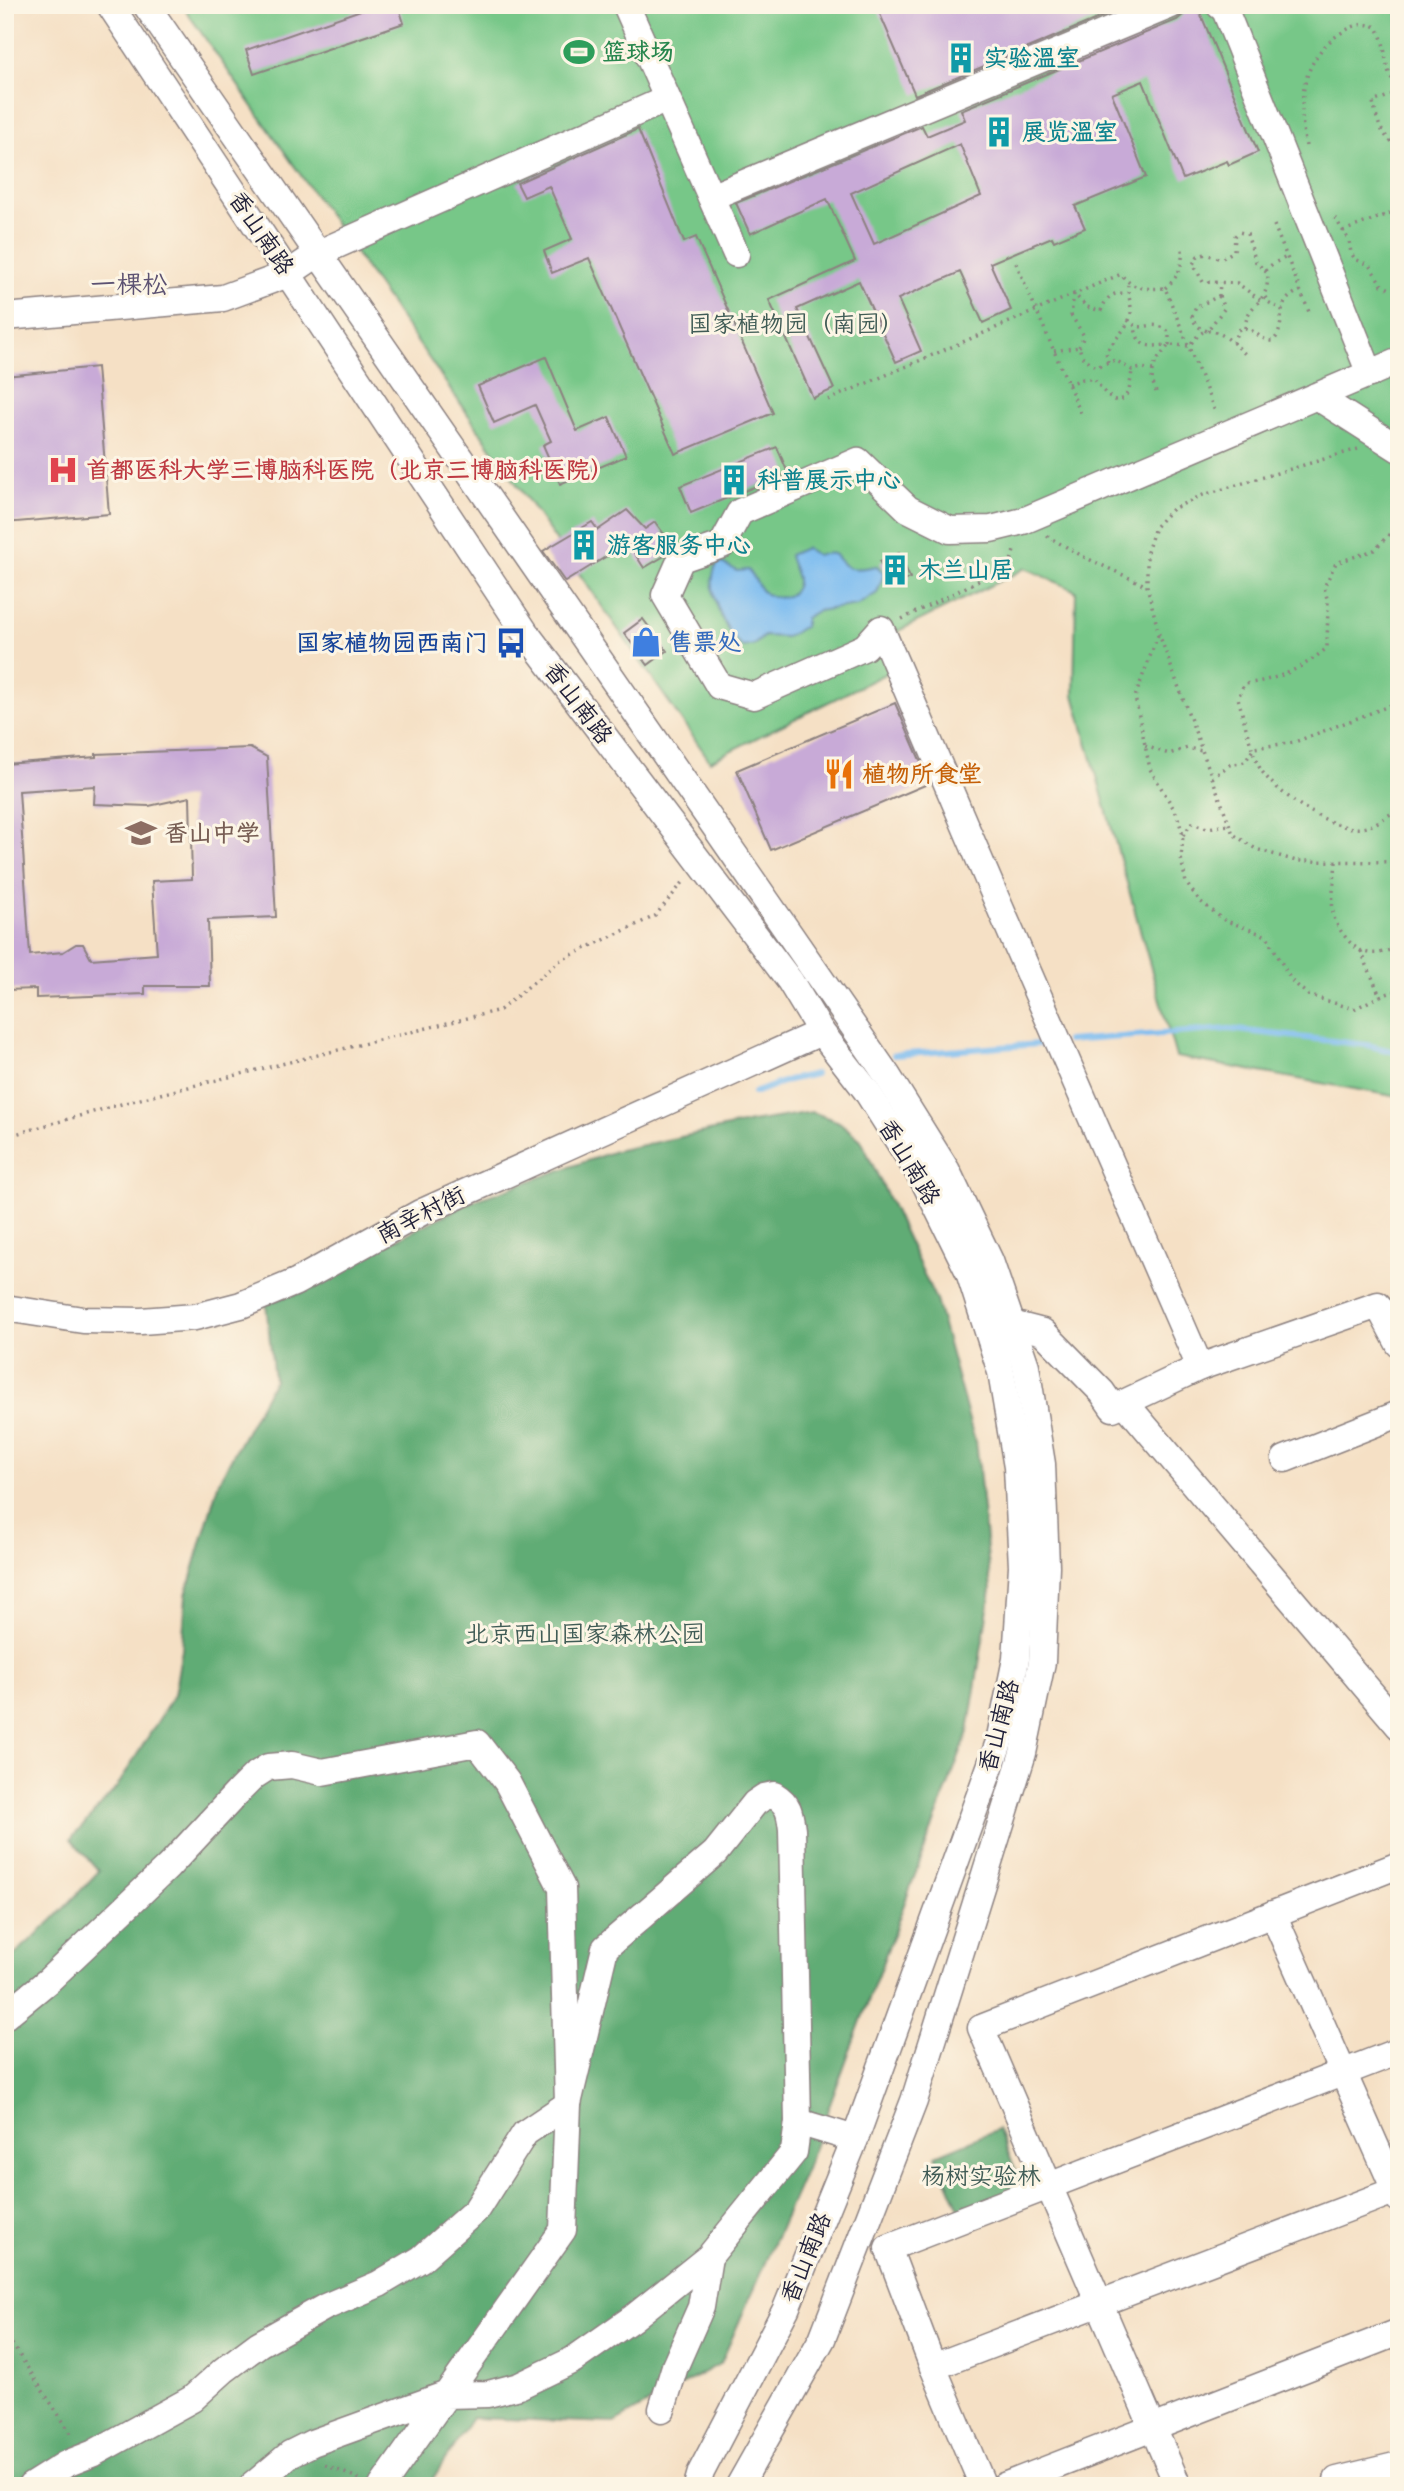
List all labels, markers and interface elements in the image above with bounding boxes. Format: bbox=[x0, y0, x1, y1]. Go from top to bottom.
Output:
sports icon: 篮球场 bbox=[562, 35, 596, 69]
place label: 篮球场 bbox=[602, 38, 674, 67]
building icon: 实验温室 bbox=[944, 41, 978, 75]
place label: 实验温室 bbox=[984, 44, 1080, 73]
building icon: 展览温室 bbox=[982, 115, 1016, 149]
place label: 展览温室 bbox=[1022, 118, 1118, 147]
street label: 香山南路 bbox=[222, 185, 300, 281]
district label: 一棵松 bbox=[90, 270, 168, 301]
park label: 国家植物园（南园） bbox=[688, 310, 904, 339]
hospital icon: 首都医科大学三博脑科医院（北京三博脑科医院） bbox=[46, 453, 80, 487]
place label: 首都医科大学三博脑科医院（北京三博脑科医院） bbox=[86, 456, 614, 485]
building icon: 科普展示中心 bbox=[717, 463, 751, 497]
place label: 科普展示中心 bbox=[757, 466, 901, 495]
building icon: 游客服务中心 bbox=[567, 528, 601, 562]
place label: 游客服务中心 bbox=[607, 531, 751, 560]
building icon: 木兰山居 bbox=[878, 553, 912, 587]
place label: 木兰山居 bbox=[918, 556, 1014, 585]
shop icon: 售票处 bbox=[629, 625, 663, 659]
bus stop icon: 国家植物园西南门 bbox=[494, 626, 528, 660]
place label: 售票处 bbox=[669, 628, 742, 657]
place label: 国家植物园西南门 bbox=[296, 629, 488, 658]
street label: 香山南路 bbox=[538, 656, 618, 750]
restaurant icon: 植物所食堂 bbox=[822, 757, 856, 791]
place label: 植物所食堂 bbox=[862, 760, 982, 789]
school or university icon: 香山中学 bbox=[124, 816, 158, 850]
place label: 香山中学 bbox=[164, 819, 260, 848]
street label: 香山南路 bbox=[872, 1113, 946, 1211]
street label: 南辛村街 bbox=[372, 1180, 470, 1250]
park label: 北京西山国家森林公园 bbox=[465, 1620, 705, 1649]
street label: 香山南路 bbox=[973, 1676, 1025, 1776]
park label: 杨树实验林 bbox=[921, 2162, 1041, 2191]
street label: 香山南路 bbox=[775, 2208, 837, 2308]

